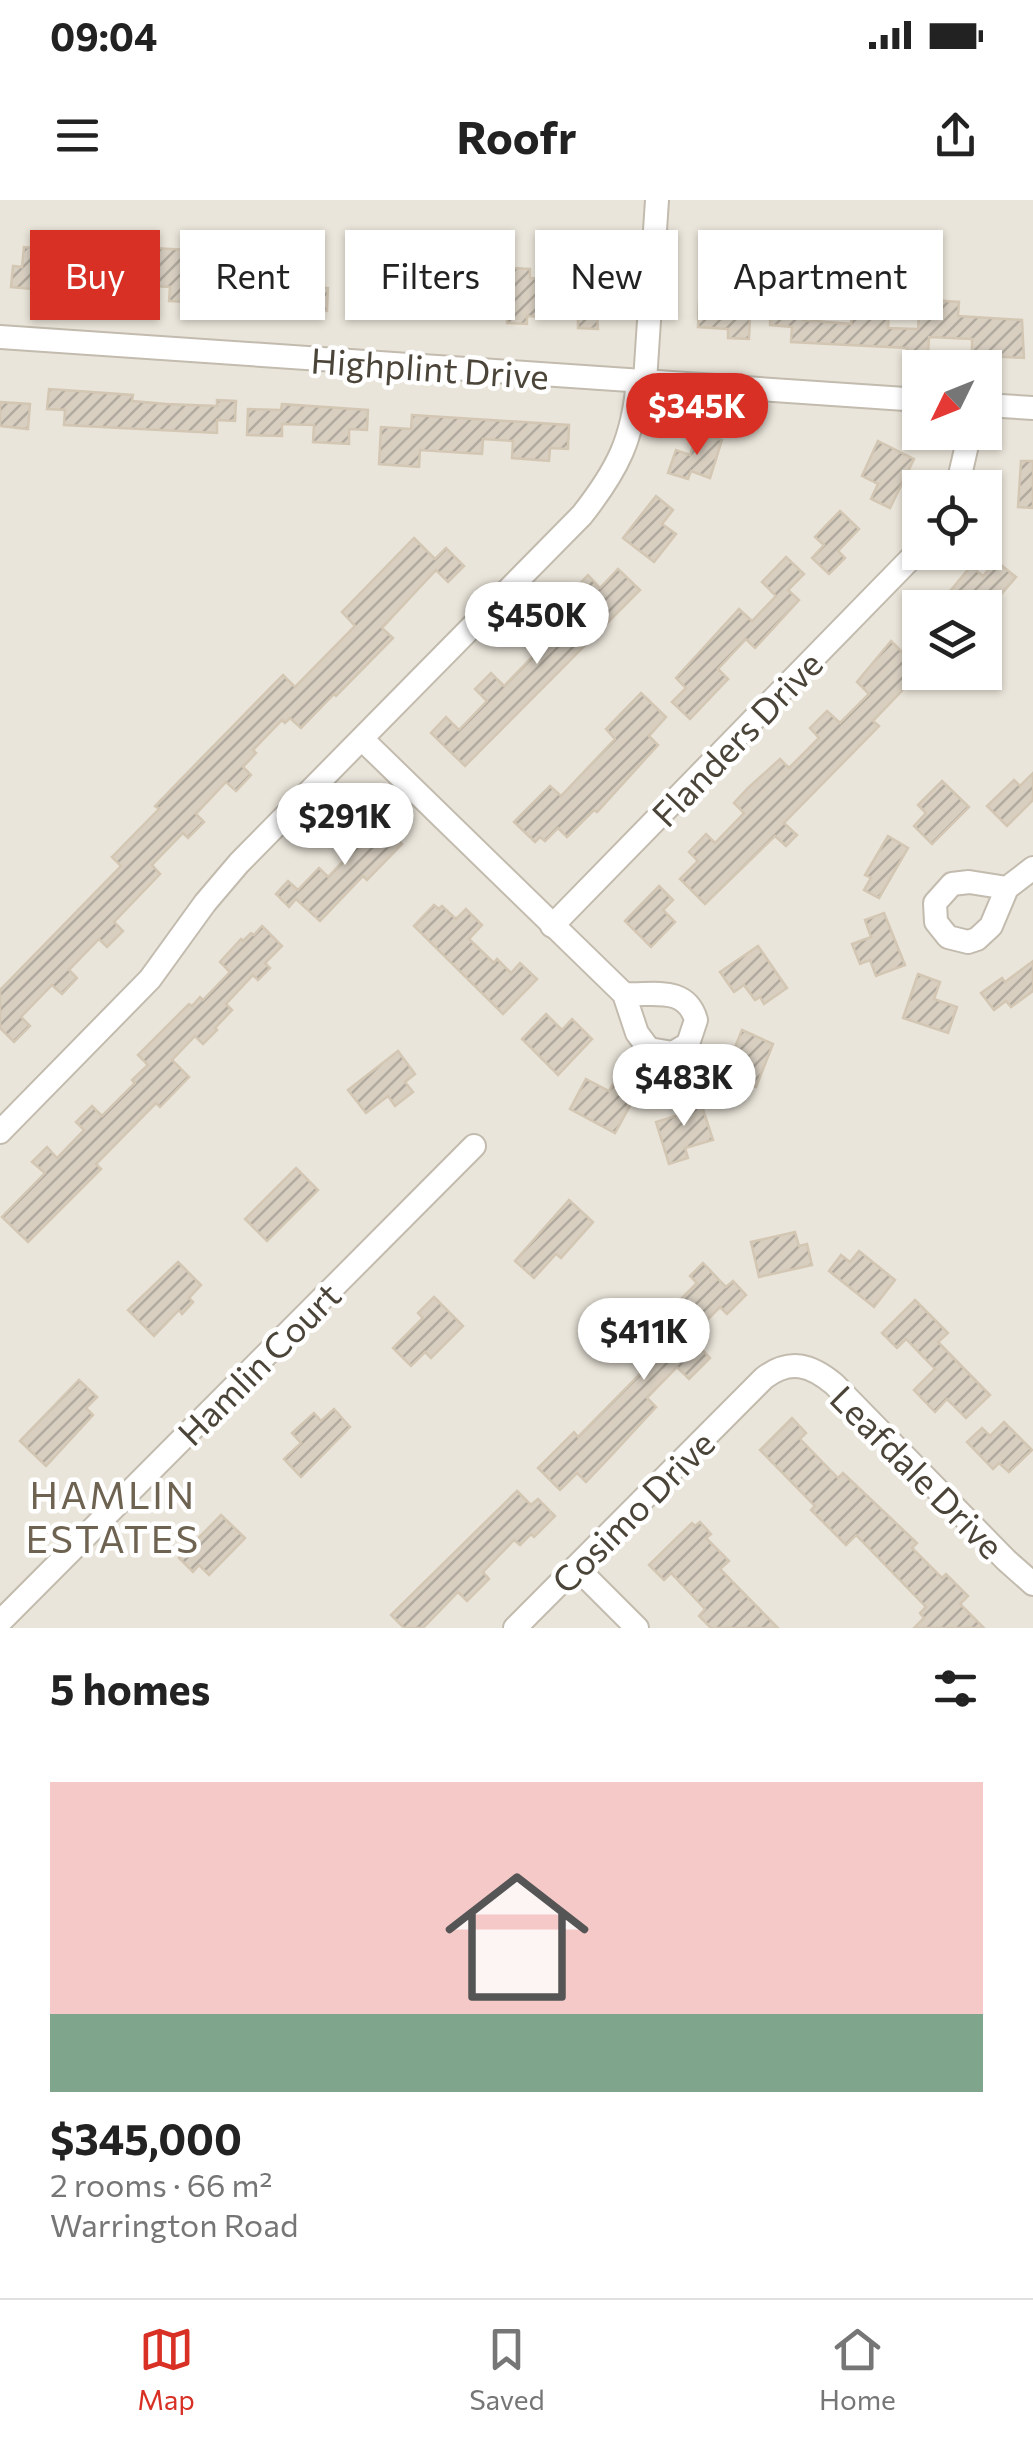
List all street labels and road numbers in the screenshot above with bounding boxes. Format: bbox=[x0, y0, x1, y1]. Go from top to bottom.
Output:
street label: Highplint Drive bbox=[310, 337, 550, 397]
street label: Flanders Drive bbox=[642, 642, 830, 834]
street label: Hamlin Court bbox=[168, 1273, 348, 1453]
street label: Leafdale Drive bbox=[822, 1375, 1014, 1567]
street label: Cosimo Drive bbox=[542, 1421, 722, 1601]

